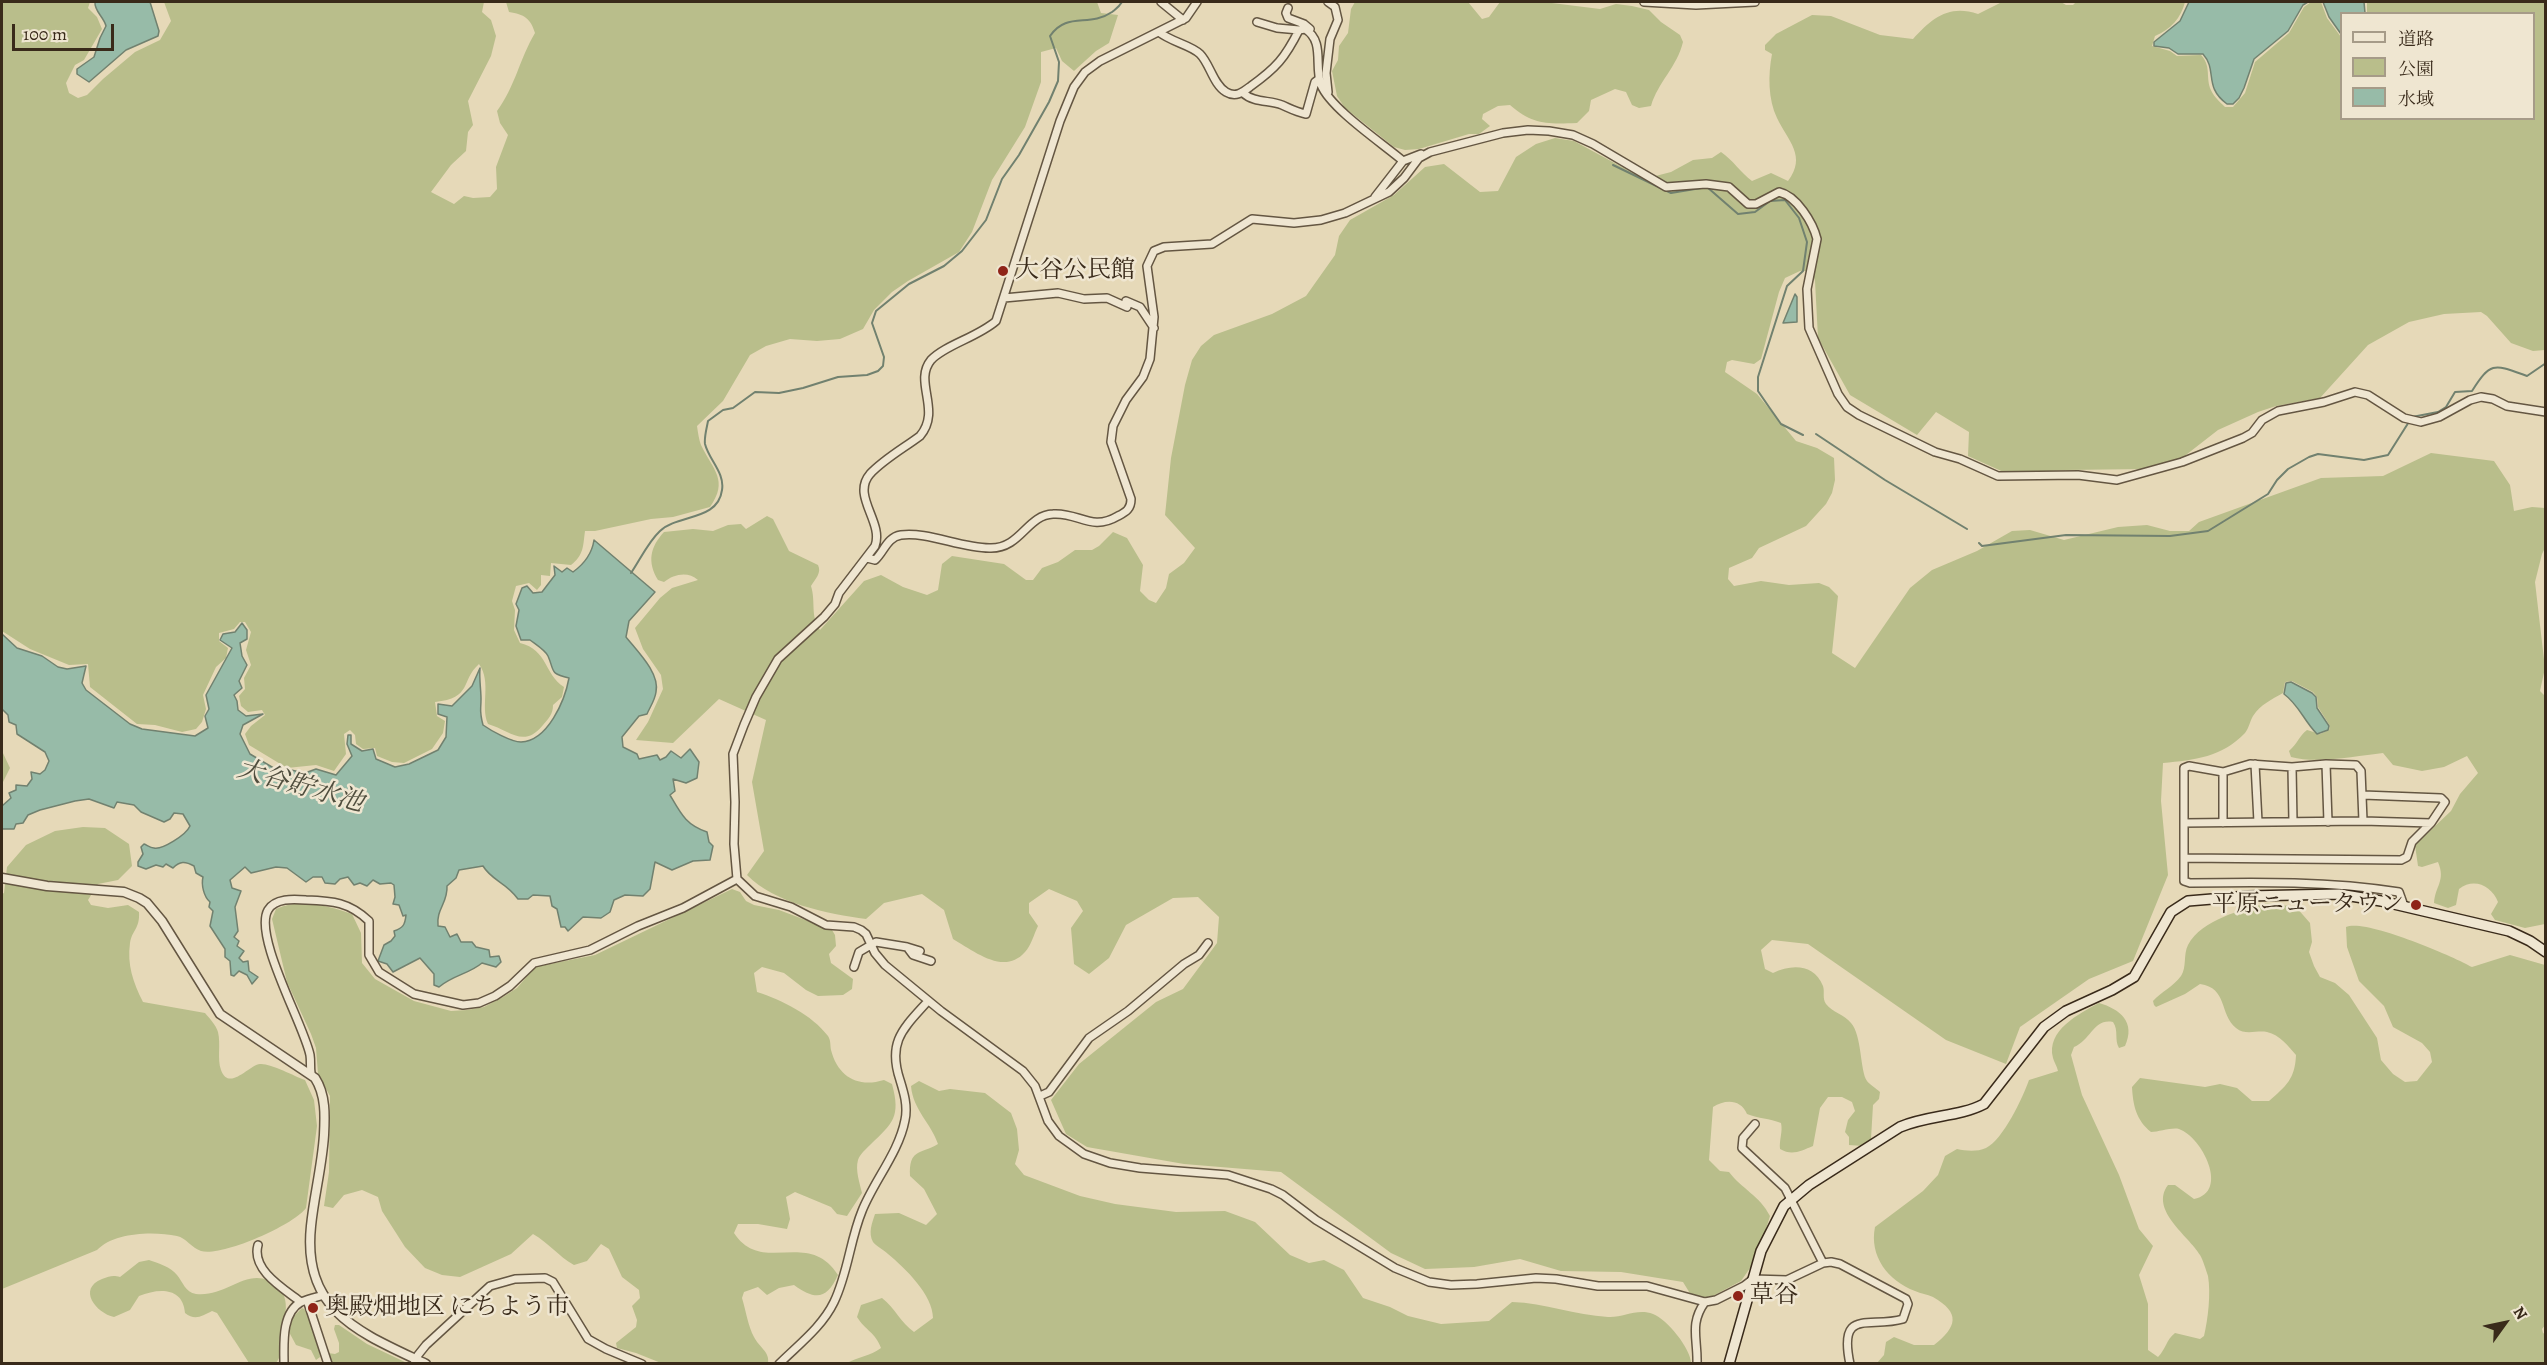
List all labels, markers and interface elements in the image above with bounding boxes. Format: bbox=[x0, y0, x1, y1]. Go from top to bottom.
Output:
scale bar bbox=[15, 12, 117, 50]
legend bbox=[2340, 12, 2535, 120]
text: 100 m bbox=[23, 22, 67, 46]
text: 道路 bbox=[2398, 27, 2434, 51]
text: 公園 bbox=[2398, 57, 2434, 81]
text: 水域 bbox=[2398, 87, 2434, 111]
place label: 大谷公民館 bbox=[1015, 257, 1135, 285]
marker: 大谷公民館 bbox=[996, 264, 1010, 278]
water label: 大谷貯水池 bbox=[233, 754, 367, 820]
place label: 平原ニュータウン bbox=[2212, 891, 2404, 919]
marker: 平原ニュータウン bbox=[2409, 898, 2423, 912]
place label: 草谷 bbox=[1750, 1282, 1798, 1310]
marker: 草谷 bbox=[1731, 1289, 1745, 1303]
north arrow bbox=[2475, 1293, 2535, 1353]
place label: 奥殿畑地区 にちよう市 bbox=[325, 1294, 570, 1322]
marker: 奥殿畑地区 にちよう市 bbox=[306, 1301, 320, 1315]
text: N bbox=[2508, 1302, 2532, 1324]

